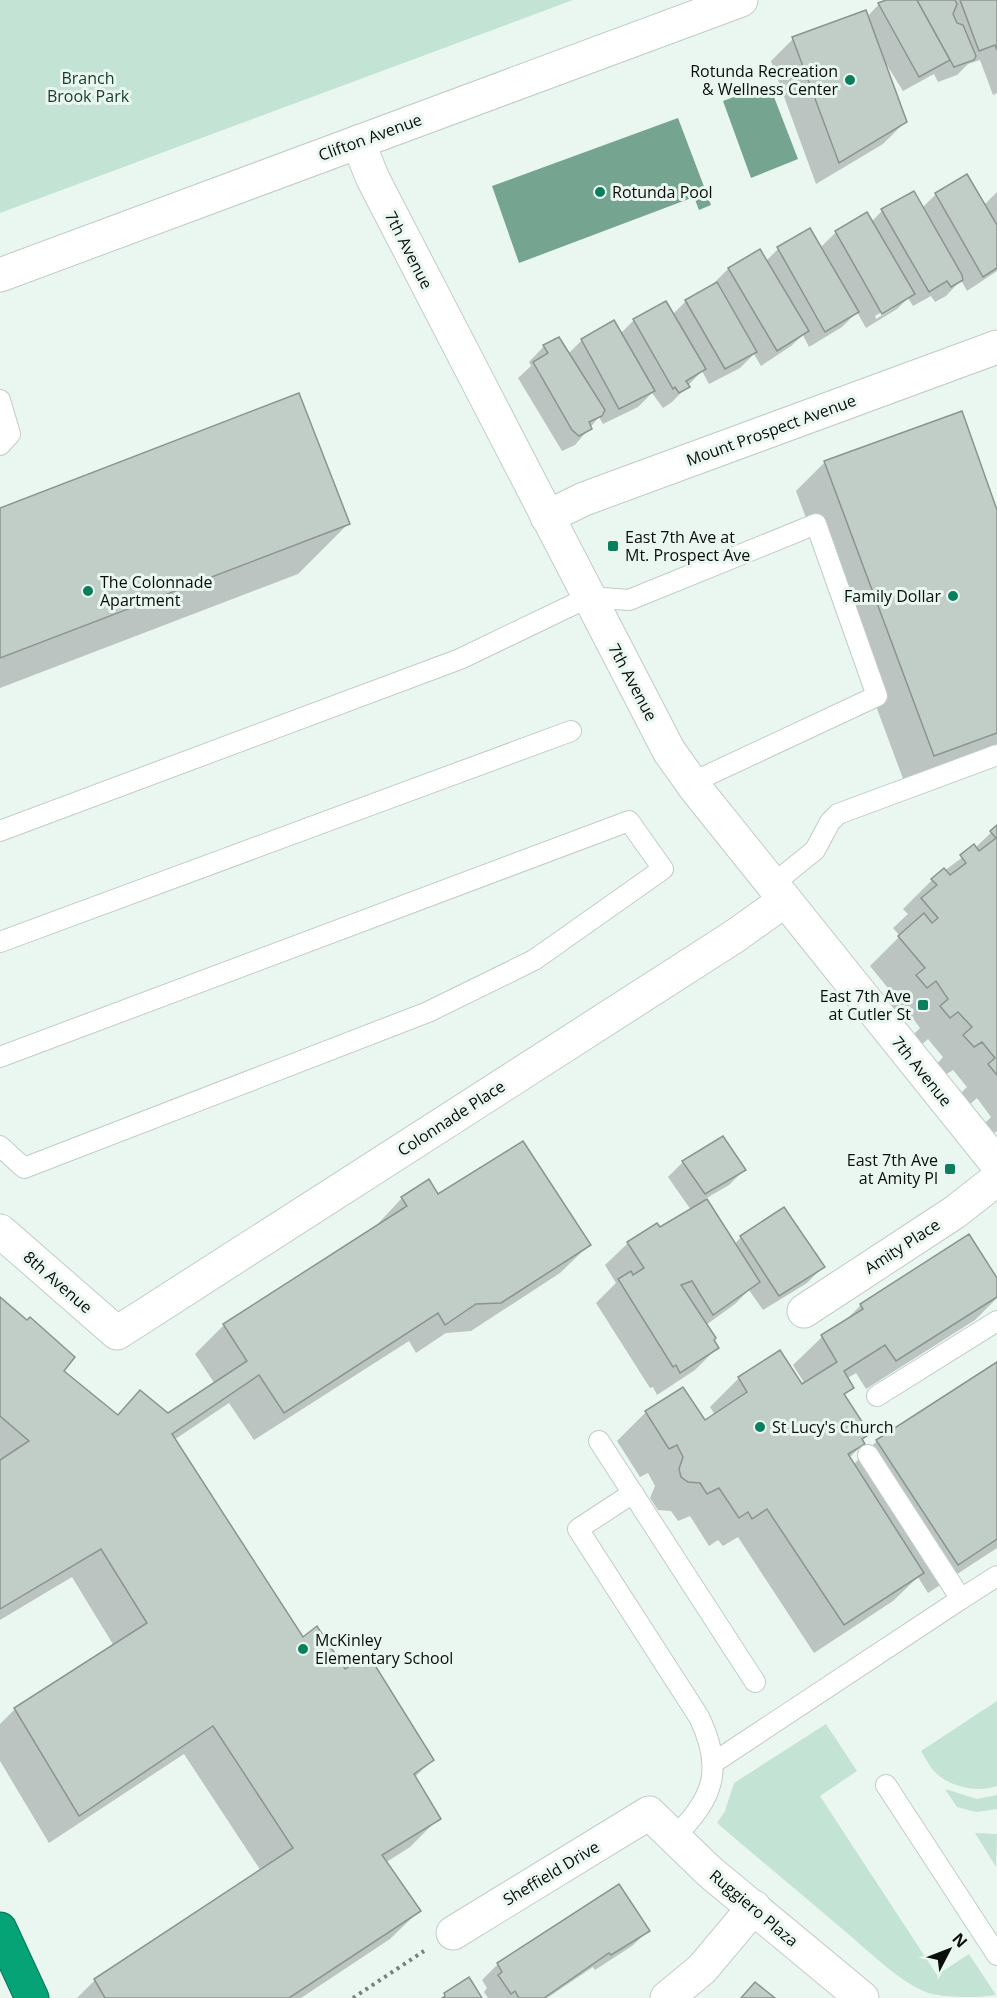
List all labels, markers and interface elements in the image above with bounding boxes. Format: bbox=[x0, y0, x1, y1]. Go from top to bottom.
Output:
place label: Rotunda Recreation & Wellness Center bbox=[690, 60, 838, 100]
park label: Branch Brook Park bbox=[47, 67, 130, 107]
marker: Rotunda Recreation & Wellness Center bbox=[843, 73, 857, 87]
street label: Clifton Avenue bbox=[315, 108, 425, 166]
place label: Rotunda Pool bbox=[612, 181, 713, 203]
marker: Rotunda Pool bbox=[593, 185, 607, 199]
street label: 7th Avenue bbox=[380, 207, 438, 293]
street label: Mount Prospect Avenue bbox=[683, 389, 859, 471]
place label: East 7th Ave at Mt. Prospect Ave bbox=[625, 526, 750, 566]
marker: East 7th Ave at Mt. Prospect Ave bbox=[606, 539, 620, 553]
place label: The Colonnade Apartment bbox=[100, 571, 212, 611]
marker: The Colonnade Apartment bbox=[81, 584, 95, 598]
place label: Family Dollar bbox=[844, 585, 941, 607]
marker: Family Dollar bbox=[946, 589, 960, 603]
street label: 7th Avenue bbox=[603, 640, 663, 724]
place label: East 7th Ave at Cutler St bbox=[820, 985, 911, 1025]
marker: East 7th Ave at Cutler St bbox=[916, 998, 930, 1012]
street label: 7th Avenue bbox=[887, 1031, 957, 1111]
street label: Colonnade Place bbox=[393, 1075, 509, 1161]
place label: East 7th Ave at Amity Pl bbox=[847, 1149, 938, 1189]
marker: East 7th Ave at Amity Pl bbox=[943, 1162, 957, 1176]
street label: Amity Place bbox=[860, 1213, 944, 1279]
street label: 8th Avenue bbox=[19, 1246, 97, 1318]
place label: St Lucy's Church bbox=[772, 1416, 893, 1438]
marker: St Lucy's Church bbox=[753, 1420, 767, 1434]
place label: McKinley Elementary School bbox=[315, 1629, 453, 1669]
marker: McKinley Elementary School bbox=[296, 1642, 310, 1656]
street label: Sheffield Drive bbox=[499, 1836, 603, 1910]
street label: Ruggiero Plaza bbox=[705, 1864, 803, 1952]
north arrow bbox=[919, 1920, 979, 1980]
text: N bbox=[948, 1928, 973, 1952]

